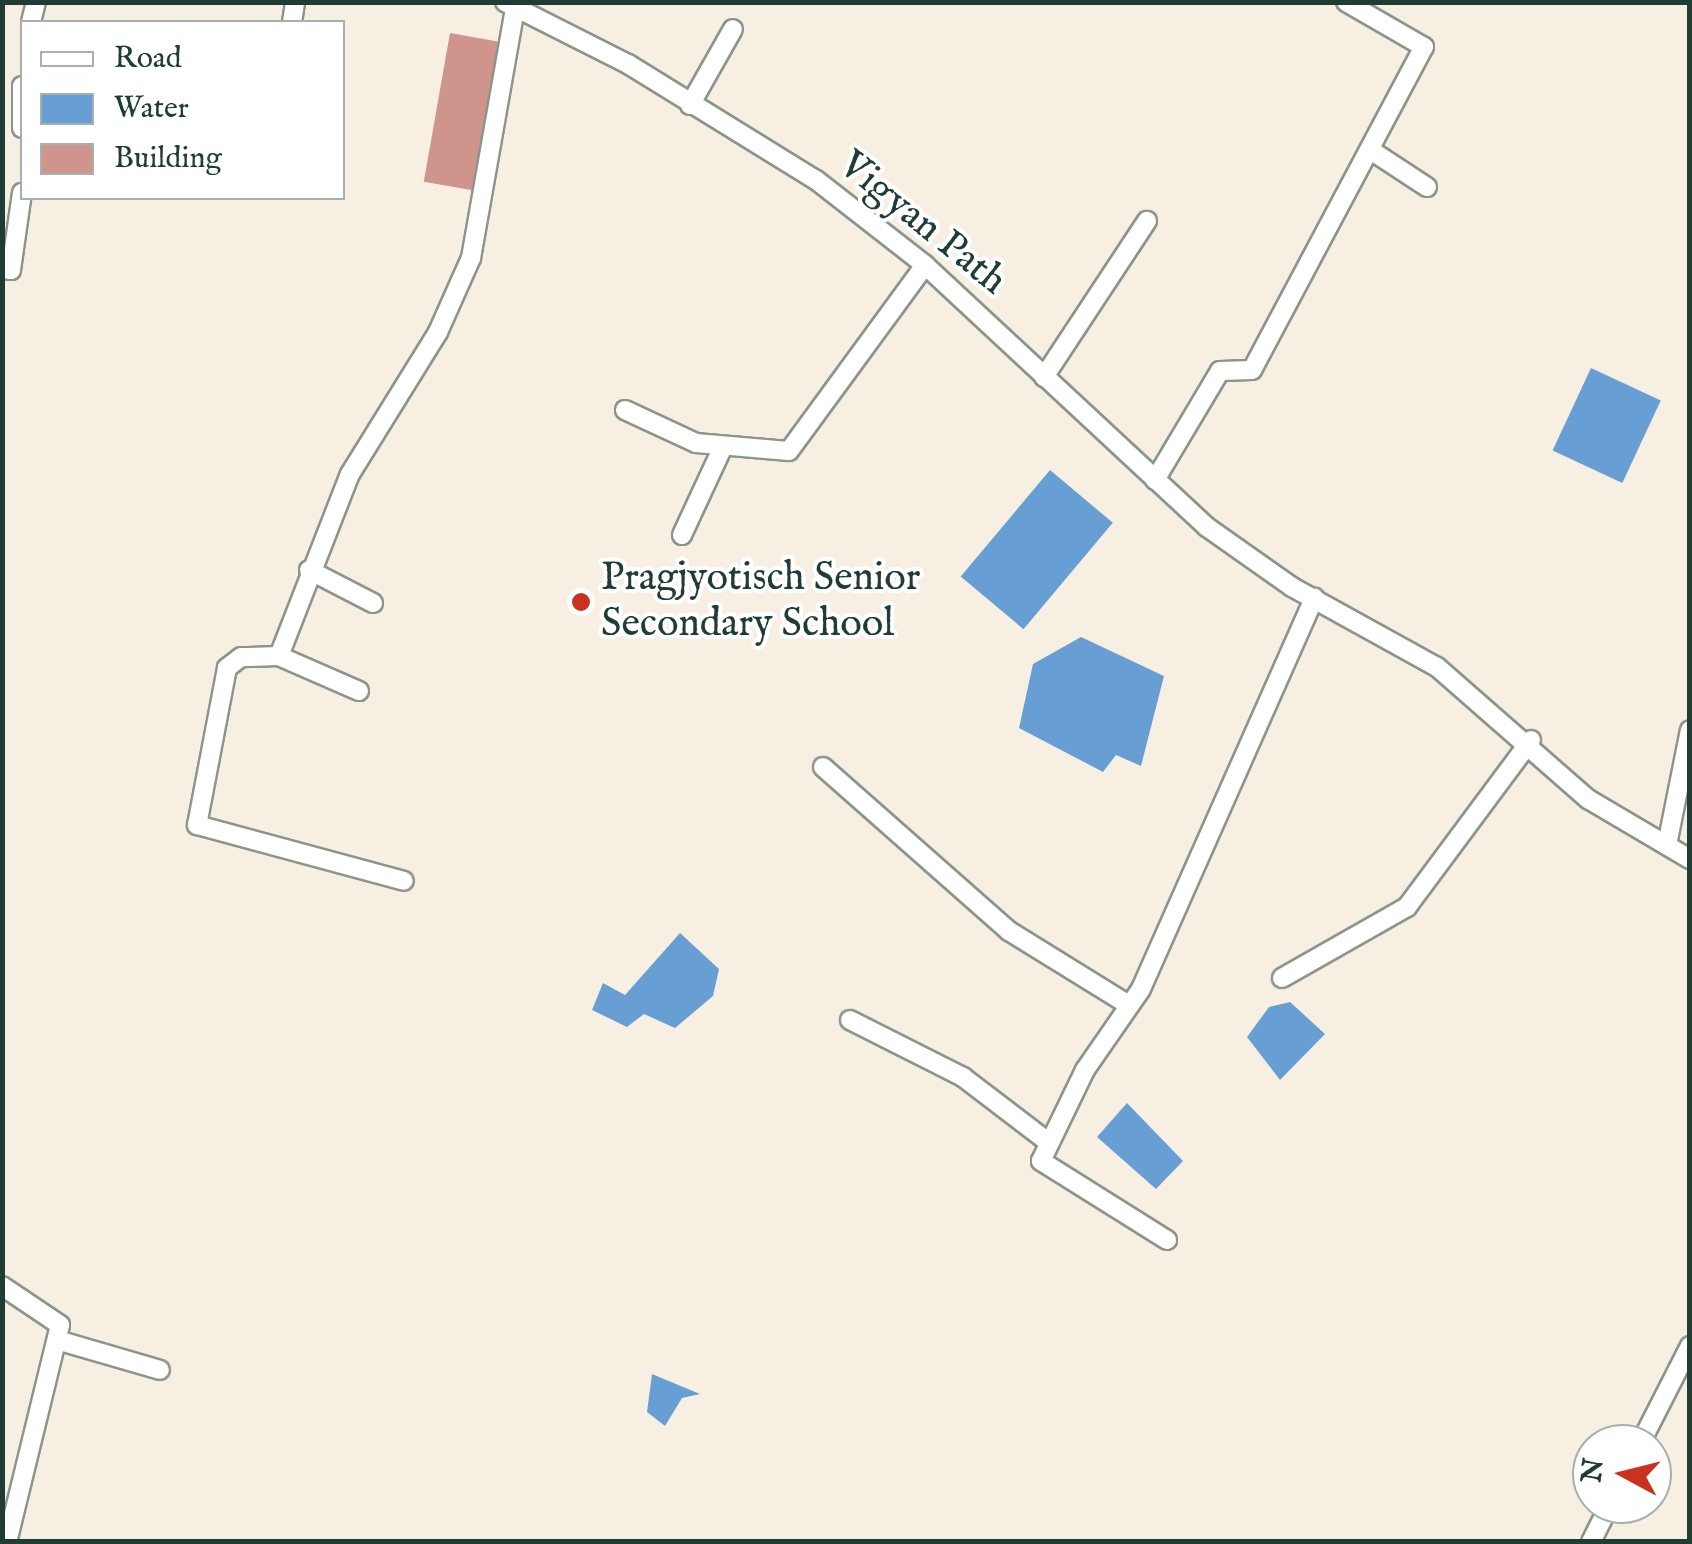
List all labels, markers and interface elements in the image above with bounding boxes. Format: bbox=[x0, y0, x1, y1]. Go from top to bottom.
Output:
legend bbox=[20, 20, 345, 200]
text: Road bbox=[114, 40, 182, 78]
text: Water bbox=[114, 90, 189, 128]
text: Building bbox=[114, 140, 222, 178]
street label: Vigyan Path bbox=[829, 142, 1015, 306]
place label: Pragjyotisch Senior Secondary School bbox=[601, 555, 920, 649]
marker: Pragjyotisch Senior Secondary School bbox=[570, 591, 592, 613]
north arrow bbox=[1572, 1424, 1672, 1524]
text: N bbox=[1575, 1456, 1613, 1485]

